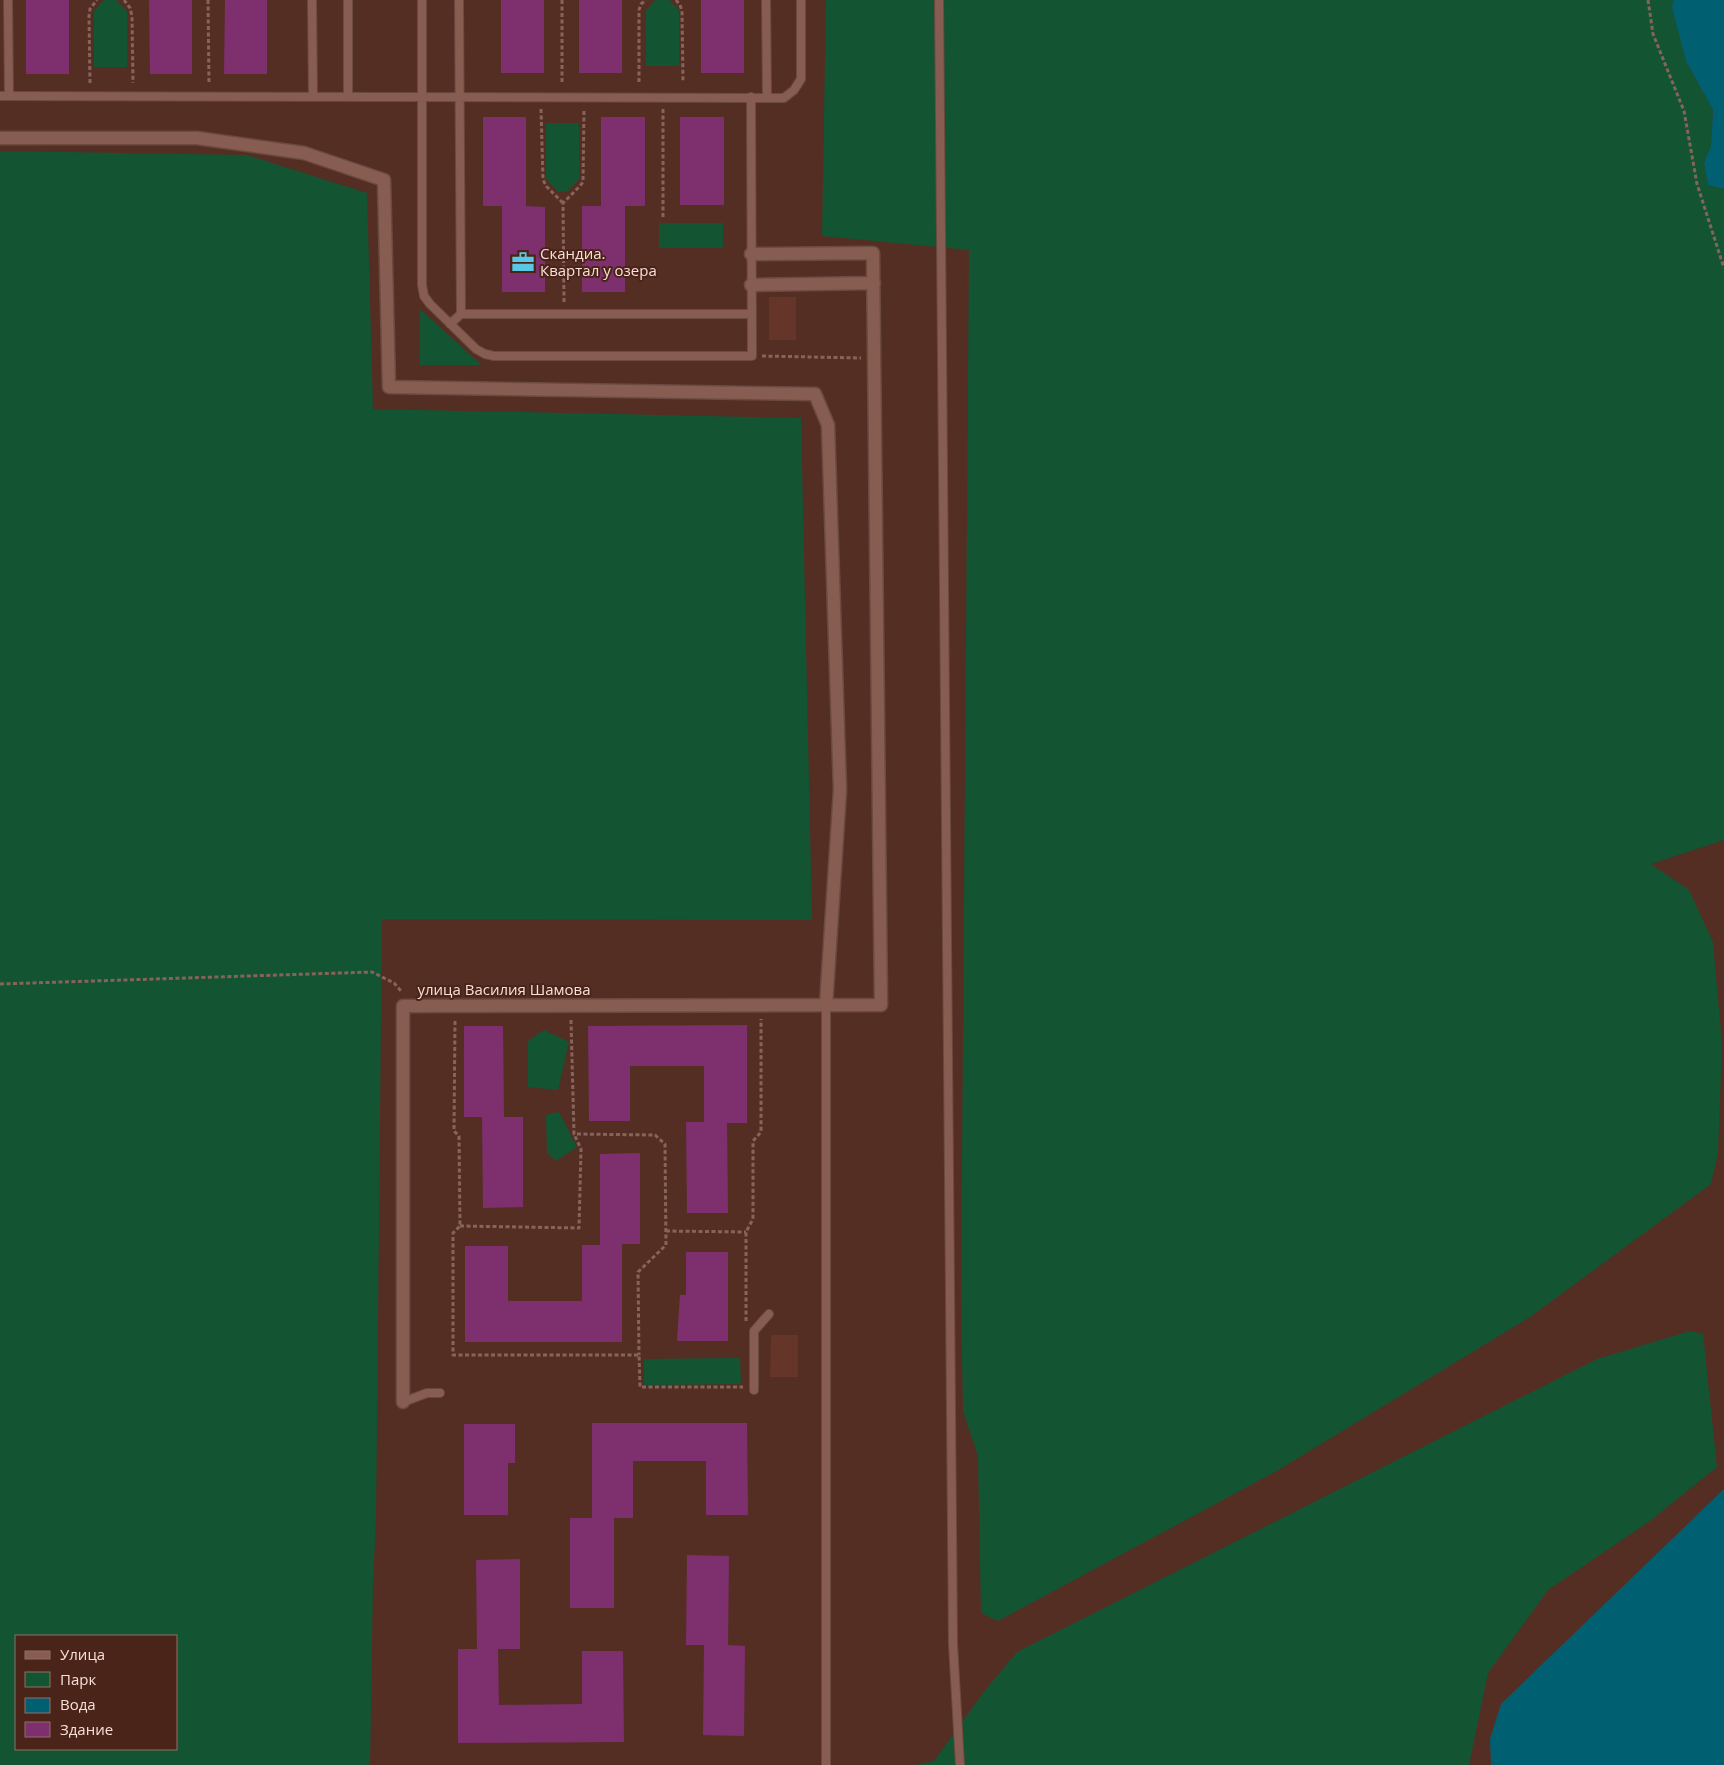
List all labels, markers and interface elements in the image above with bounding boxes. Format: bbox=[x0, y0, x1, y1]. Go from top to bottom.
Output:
place label: Скандиа. Квартал у озера bbox=[540, 243, 657, 280]
office icon: Скандиа. Квартал у озера bbox=[510, 249, 536, 275]
street label: улица Василия Шамова bbox=[417, 979, 591, 999]
legend bbox=[15, 1635, 178, 1750]
text: Улица bbox=[60, 1644, 105, 1664]
text: Парк bbox=[60, 1669, 96, 1689]
text: Вода bbox=[60, 1694, 96, 1714]
text: Здание bbox=[60, 1719, 113, 1739]

